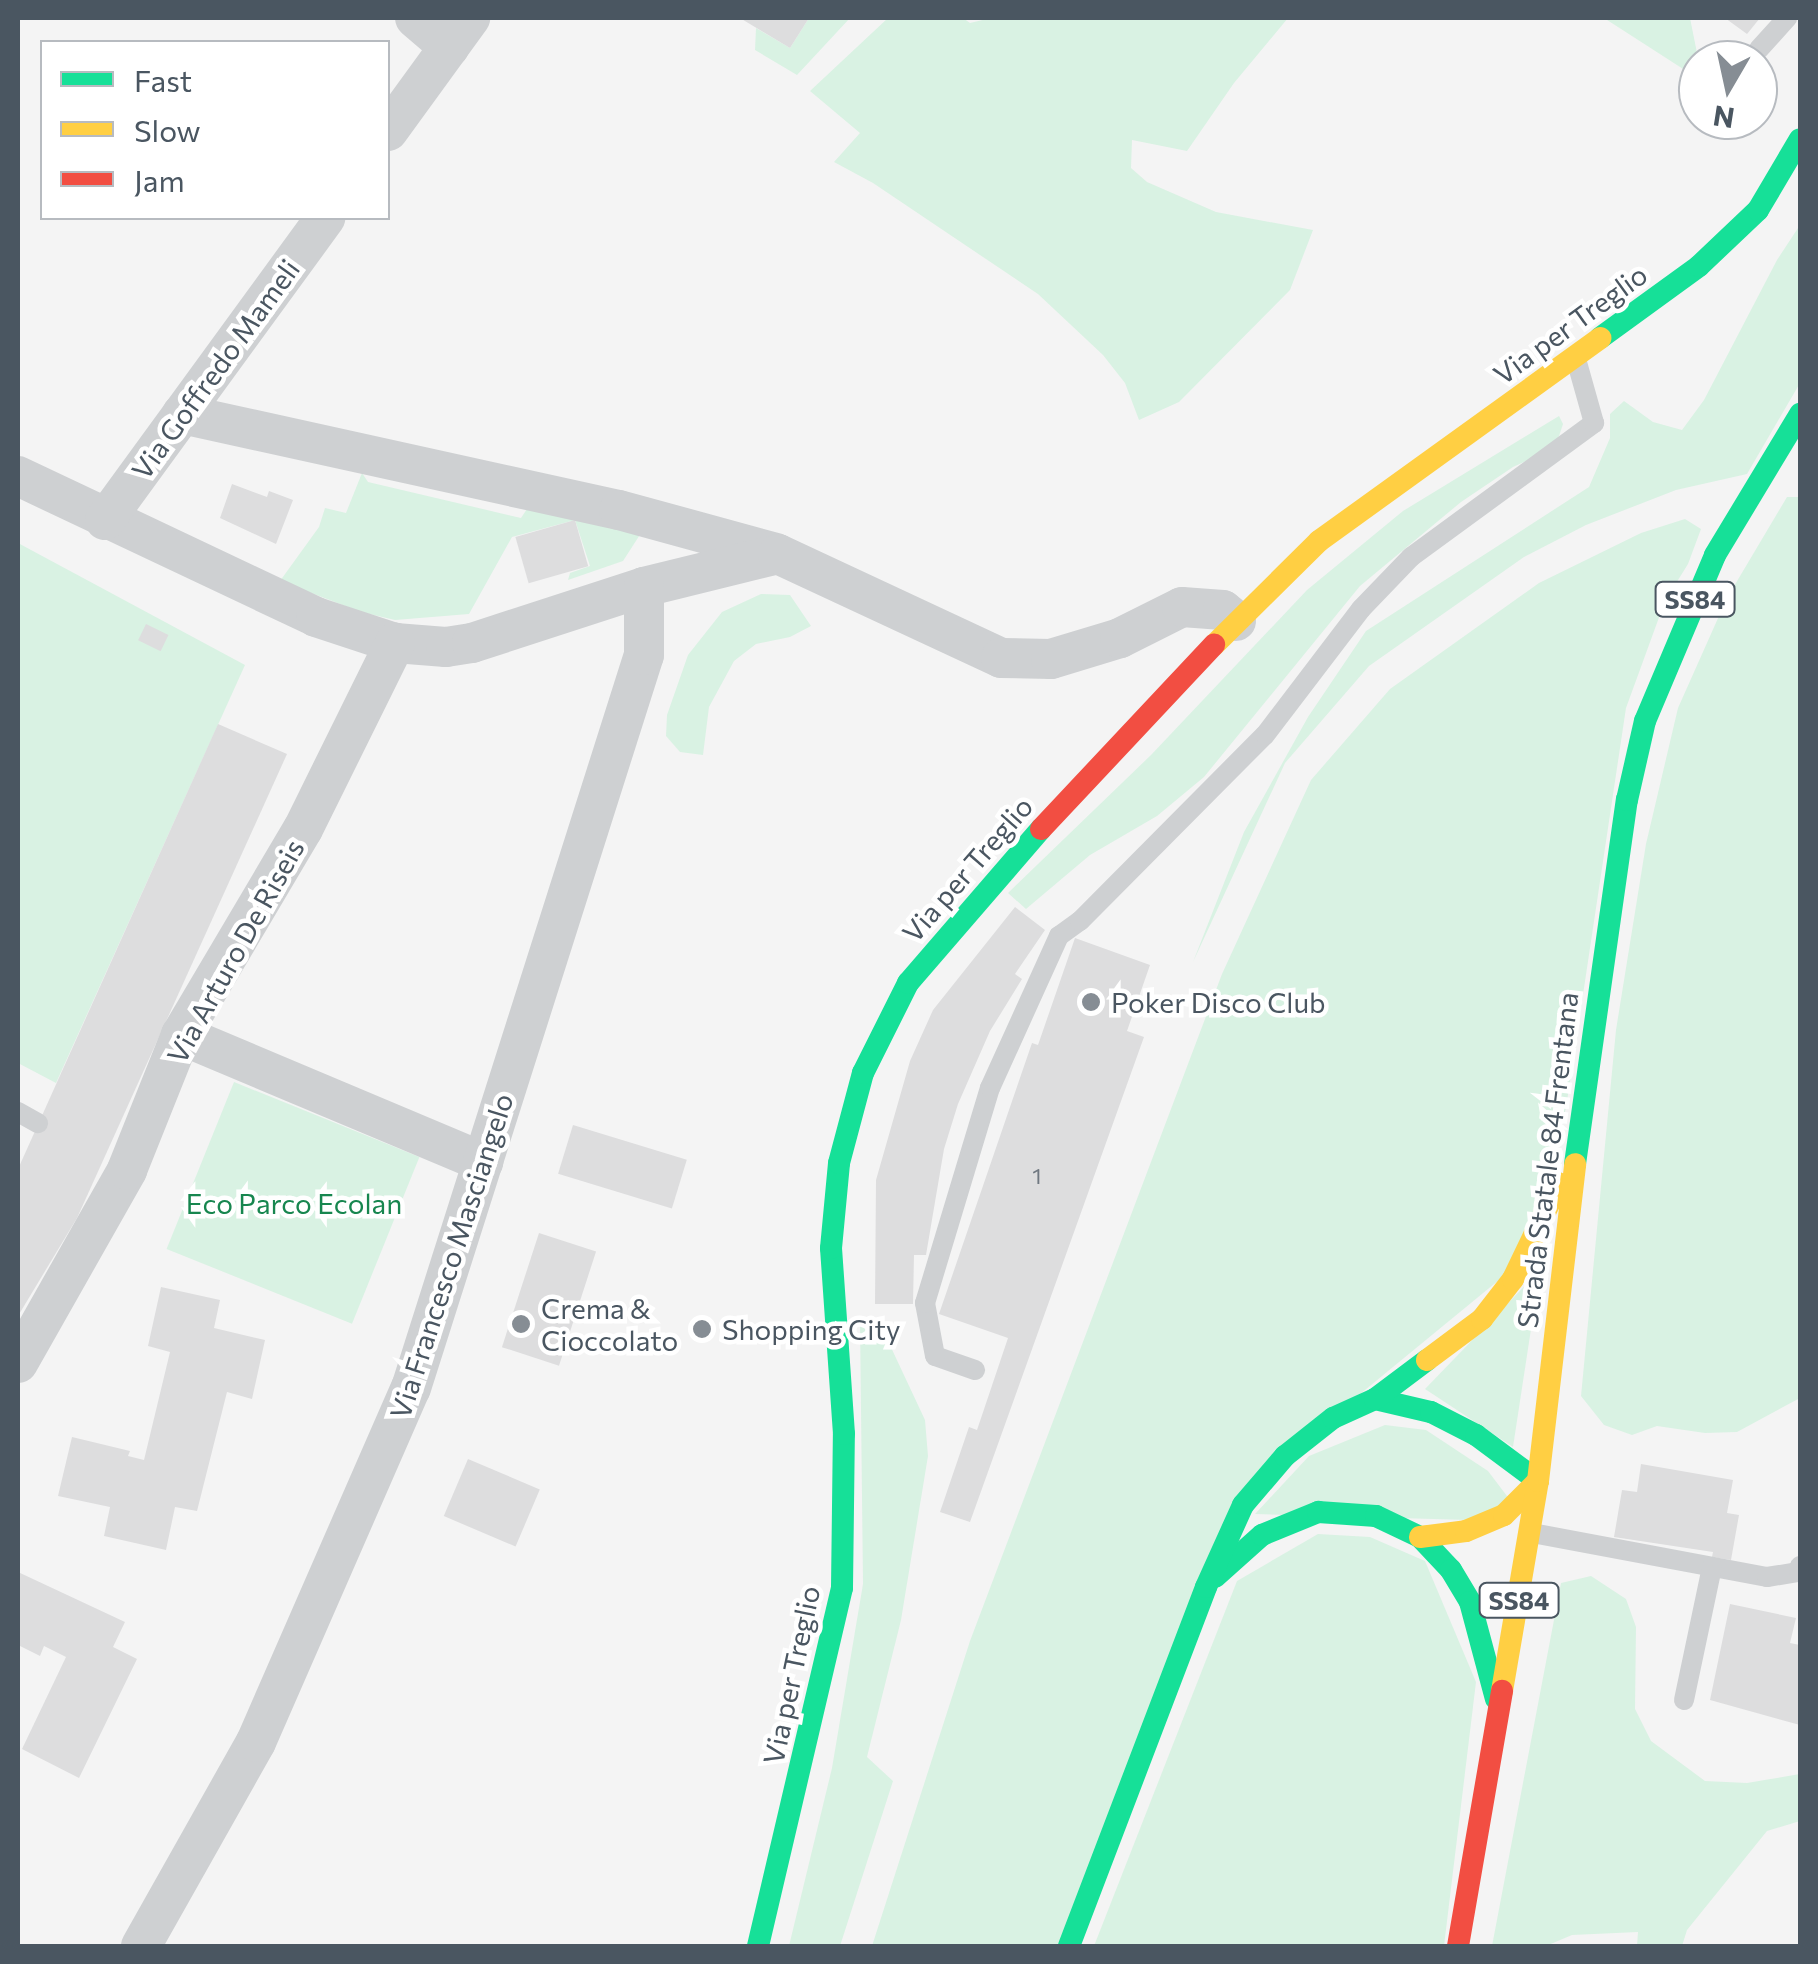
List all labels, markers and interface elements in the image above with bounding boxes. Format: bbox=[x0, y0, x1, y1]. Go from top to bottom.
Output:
legend bbox=[40, 40, 390, 220]
north arrow bbox=[1678, 40, 1778, 140]
text: Fast bbox=[134, 61, 192, 98]
text: N bbox=[1711, 99, 1737, 136]
text: Slow bbox=[134, 111, 201, 148]
text: Jam bbox=[134, 161, 185, 198]
street label: Via Goffredo Mameli bbox=[124, 253, 306, 485]
street label: Via per Treglio bbox=[1487, 257, 1653, 391]
road number: SS84 bbox=[1652, 579, 1738, 619]
street label: Via per Treglio bbox=[895, 789, 1039, 949]
street label: Via Arturo De Riseis bbox=[159, 833, 311, 1069]
place label: Poker Disco Club bbox=[1111, 985, 1326, 1019]
street label: Strada Statale 84 Frentana bbox=[1510, 990, 1584, 1330]
marker: Poker Disco Club bbox=[1080, 991, 1102, 1013]
street label: Via Francesco Masciangelo bbox=[382, 1089, 520, 1423]
house number: 1 bbox=[1032, 1163, 1042, 1189]
park label: Eco Parco Ecolan bbox=[186, 1186, 402, 1220]
place label: Crema & Cioccolato bbox=[541, 1291, 678, 1357]
place label: Shopping City bbox=[722, 1312, 900, 1346]
marker: Crema & Cioccolato bbox=[510, 1313, 532, 1335]
marker: Shopping City bbox=[691, 1318, 713, 1340]
road number: SS84 bbox=[1476, 1580, 1562, 1620]
street label: Via per Treglio bbox=[756, 1583, 826, 1767]

